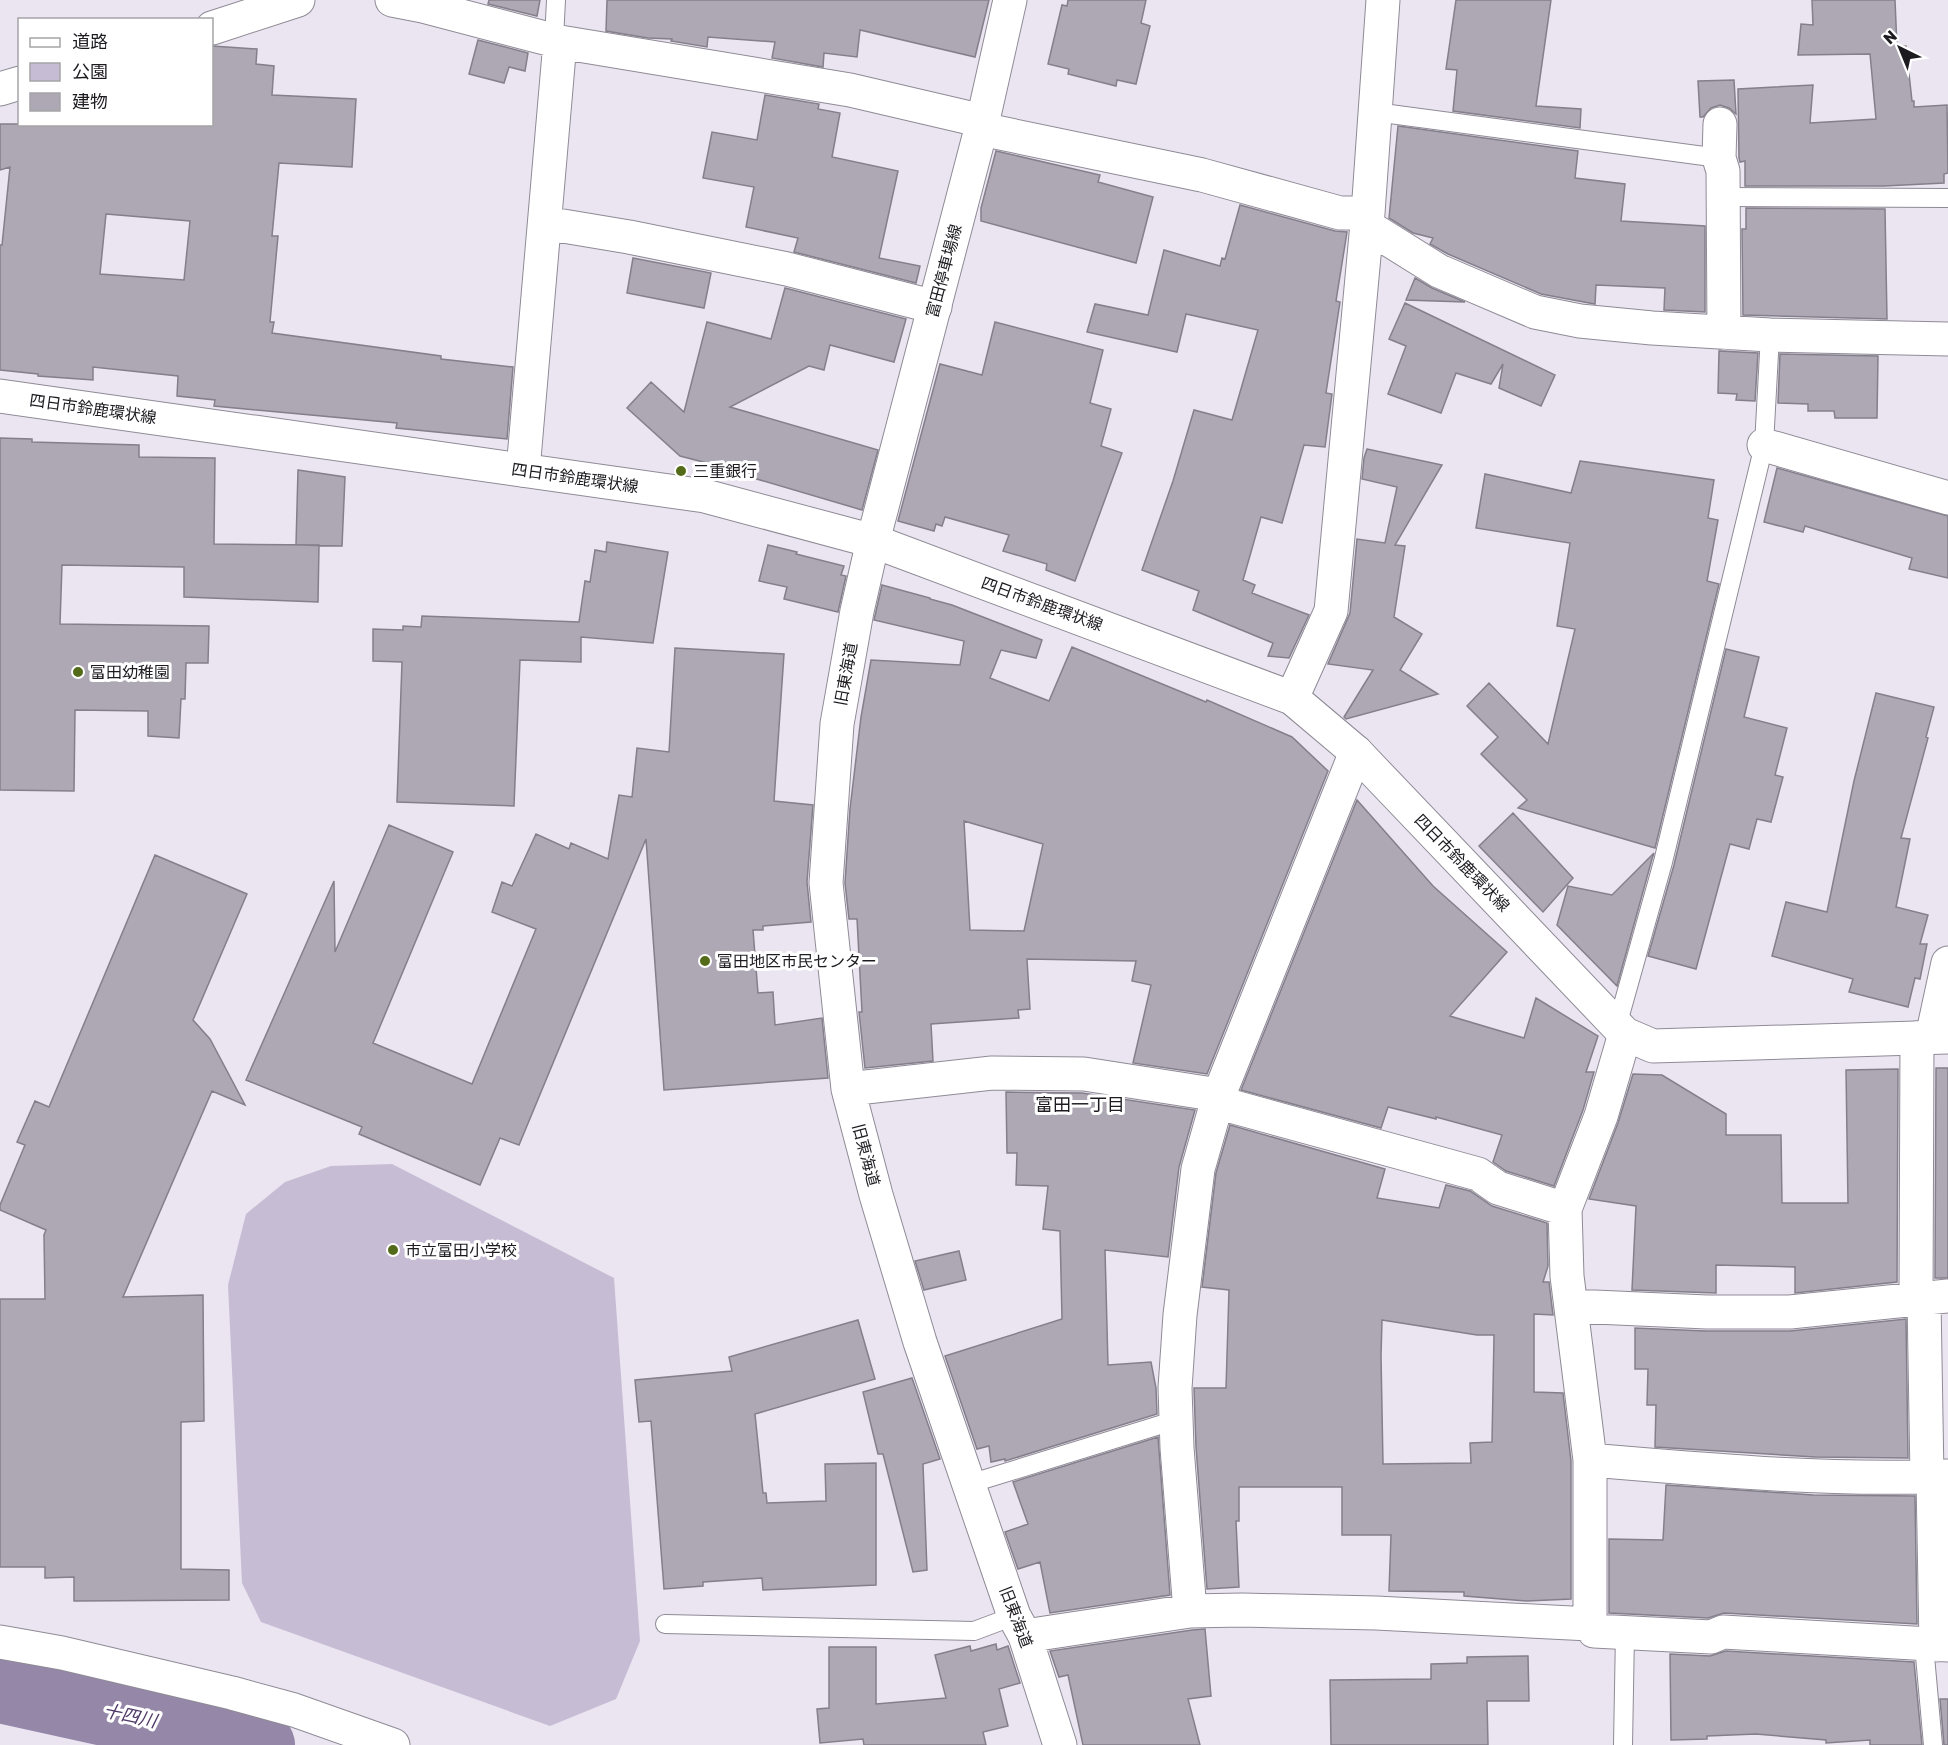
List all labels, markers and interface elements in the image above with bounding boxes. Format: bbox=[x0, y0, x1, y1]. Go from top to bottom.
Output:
legend bbox=[18, 18, 213, 126]
north arrow bbox=[1870, 18, 1930, 78]
text: N bbox=[1879, 27, 1901, 48]
text: 道路 bbox=[72, 31, 108, 53]
text: 公園 bbox=[72, 61, 108, 83]
text: 建物 bbox=[72, 91, 108, 113]
street label: 富田停車場線 bbox=[922, 222, 966, 320]
street label: 四日市鈴鹿環状線 bbox=[28, 391, 158, 427]
street label: 四日市鈴鹿環状線 bbox=[510, 460, 640, 496]
place label: 三重銀行 bbox=[693, 462, 757, 481]
marker: 三重銀行 bbox=[674, 464, 688, 478]
street label: 四日市鈴鹿環状線 bbox=[979, 573, 1105, 635]
street label: 旧東海道 bbox=[831, 641, 861, 707]
place label: 富田幼稚園 bbox=[90, 663, 170, 682]
marker: 富田幼稚園 bbox=[71, 665, 85, 679]
street label: 四日市鈴鹿環状線 bbox=[1411, 810, 1513, 916]
place label: 富田地区市民センター bbox=[717, 952, 877, 971]
marker: 富田地区市民センター bbox=[698, 954, 712, 968]
district label: 富田一丁目 bbox=[1035, 1094, 1125, 1116]
street label: 旧東海道 bbox=[849, 1122, 883, 1188]
place label: 市立富田小学校 bbox=[405, 1241, 517, 1260]
marker: 市立富田小学校 bbox=[386, 1243, 400, 1257]
street label: 旧東海道 bbox=[996, 1584, 1036, 1650]
water label: 十四川 bbox=[101, 1700, 161, 1733]

